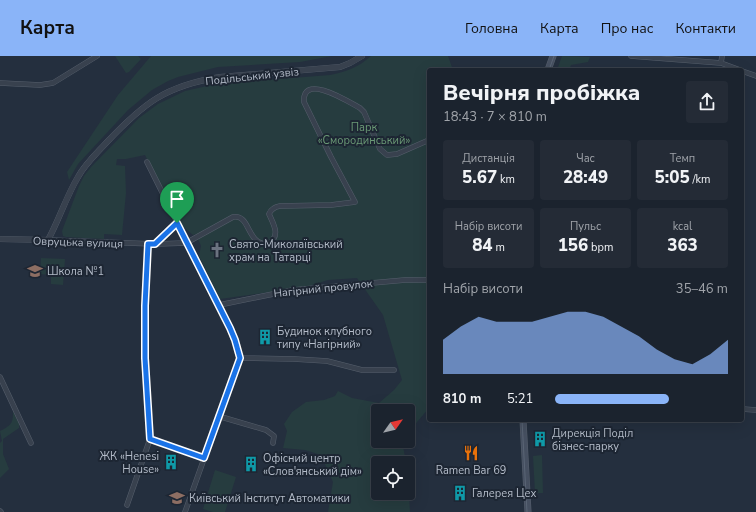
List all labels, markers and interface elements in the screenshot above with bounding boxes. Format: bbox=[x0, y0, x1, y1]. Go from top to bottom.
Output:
text: Карта bbox=[20, 15, 75, 41]
text: Головна bbox=[465, 19, 518, 38]
text: Карта bbox=[540, 19, 579, 38]
text: Про нас bbox=[601, 19, 653, 38]
text: Контакти bbox=[675, 19, 736, 38]
street label: Подільський узвіз bbox=[205, 64, 300, 89]
text: Вечірня пробіжка bbox=[443, 78, 640, 108]
button: share bbox=[686, 81, 728, 123]
text: 18:43 · 7 × 810 m bbox=[443, 108, 547, 126]
park label: Парк «Смородинський» bbox=[318, 120, 410, 148]
text: Дистанція bbox=[462, 151, 515, 166]
text: Час bbox=[576, 151, 595, 166]
text: Темп bbox=[670, 151, 695, 166]
text: 5.67 bbox=[462, 166, 497, 189]
text: 28:49 bbox=[563, 166, 608, 189]
text: 5:05 bbox=[655, 166, 690, 189]
text: km bbox=[497, 172, 515, 187]
text: /km bbox=[690, 172, 710, 187]
pin bbox=[160, 182, 194, 223]
icon: arrive bbox=[166, 188, 188, 210]
text: Набір висоти bbox=[455, 219, 522, 234]
text: Пульс bbox=[570, 219, 601, 234]
text: kcal bbox=[673, 219, 692, 234]
street label: Овруцька вулиця bbox=[33, 233, 123, 252]
text: 84 bbox=[472, 234, 493, 257]
text: 156 bbox=[558, 234, 588, 257]
text: 363 bbox=[667, 234, 698, 257]
place label: Свято-Миколаївський храм на Татарці bbox=[229, 237, 343, 265]
text: m bbox=[493, 240, 505, 255]
text: bpm bbox=[588, 240, 613, 255]
church icon: Свято-Миколаївський храм на Татарці bbox=[208, 241, 226, 259]
school or university icon: Школа №1 bbox=[26, 262, 44, 280]
place label: Школа №1 bbox=[47, 264, 104, 279]
street label: Нагірний провулок bbox=[273, 276, 373, 301]
text: Набір висоти bbox=[443, 280, 523, 298]
text: 35–46 m bbox=[676, 280, 728, 298]
place label: Будинок клубного типу «Нагірний» bbox=[277, 324, 372, 352]
building icon: Будинок клубного типу «Нагірний» bbox=[256, 328, 274, 346]
text: 810 m bbox=[443, 390, 481, 408]
text: 5:21 bbox=[507, 390, 533, 408]
north arrow bbox=[371, 404, 415, 448]
map controls bbox=[371, 404, 415, 500]
place label: Дирекція Поділ бізнес-парку bbox=[552, 426, 633, 454]
building icon: Дирекція Поділ бізнес-парку bbox=[531, 430, 549, 448]
restaurant icon: Ramen Bar 69 bbox=[462, 444, 480, 462]
place label: ЖК «Henesi House» bbox=[99, 449, 159, 477]
place label: Офісний центр «Слов'янський дім» bbox=[263, 451, 362, 479]
building icon: ЖК «Henesi House» bbox=[162, 453, 180, 471]
building icon: Офісний центр «Слов'янський дім» bbox=[242, 455, 260, 473]
button: locate bbox=[371, 456, 415, 500]
place label: Ramen Bar 69 bbox=[436, 463, 506, 478]
building icon: Галерея Цех bbox=[451, 484, 469, 502]
place label: Галерея Цех bbox=[472, 486, 536, 501]
school or university icon: Київський Інститут Автоматики bbox=[168, 489, 186, 507]
place label: Київський Інститут Автоматики bbox=[189, 491, 350, 506]

